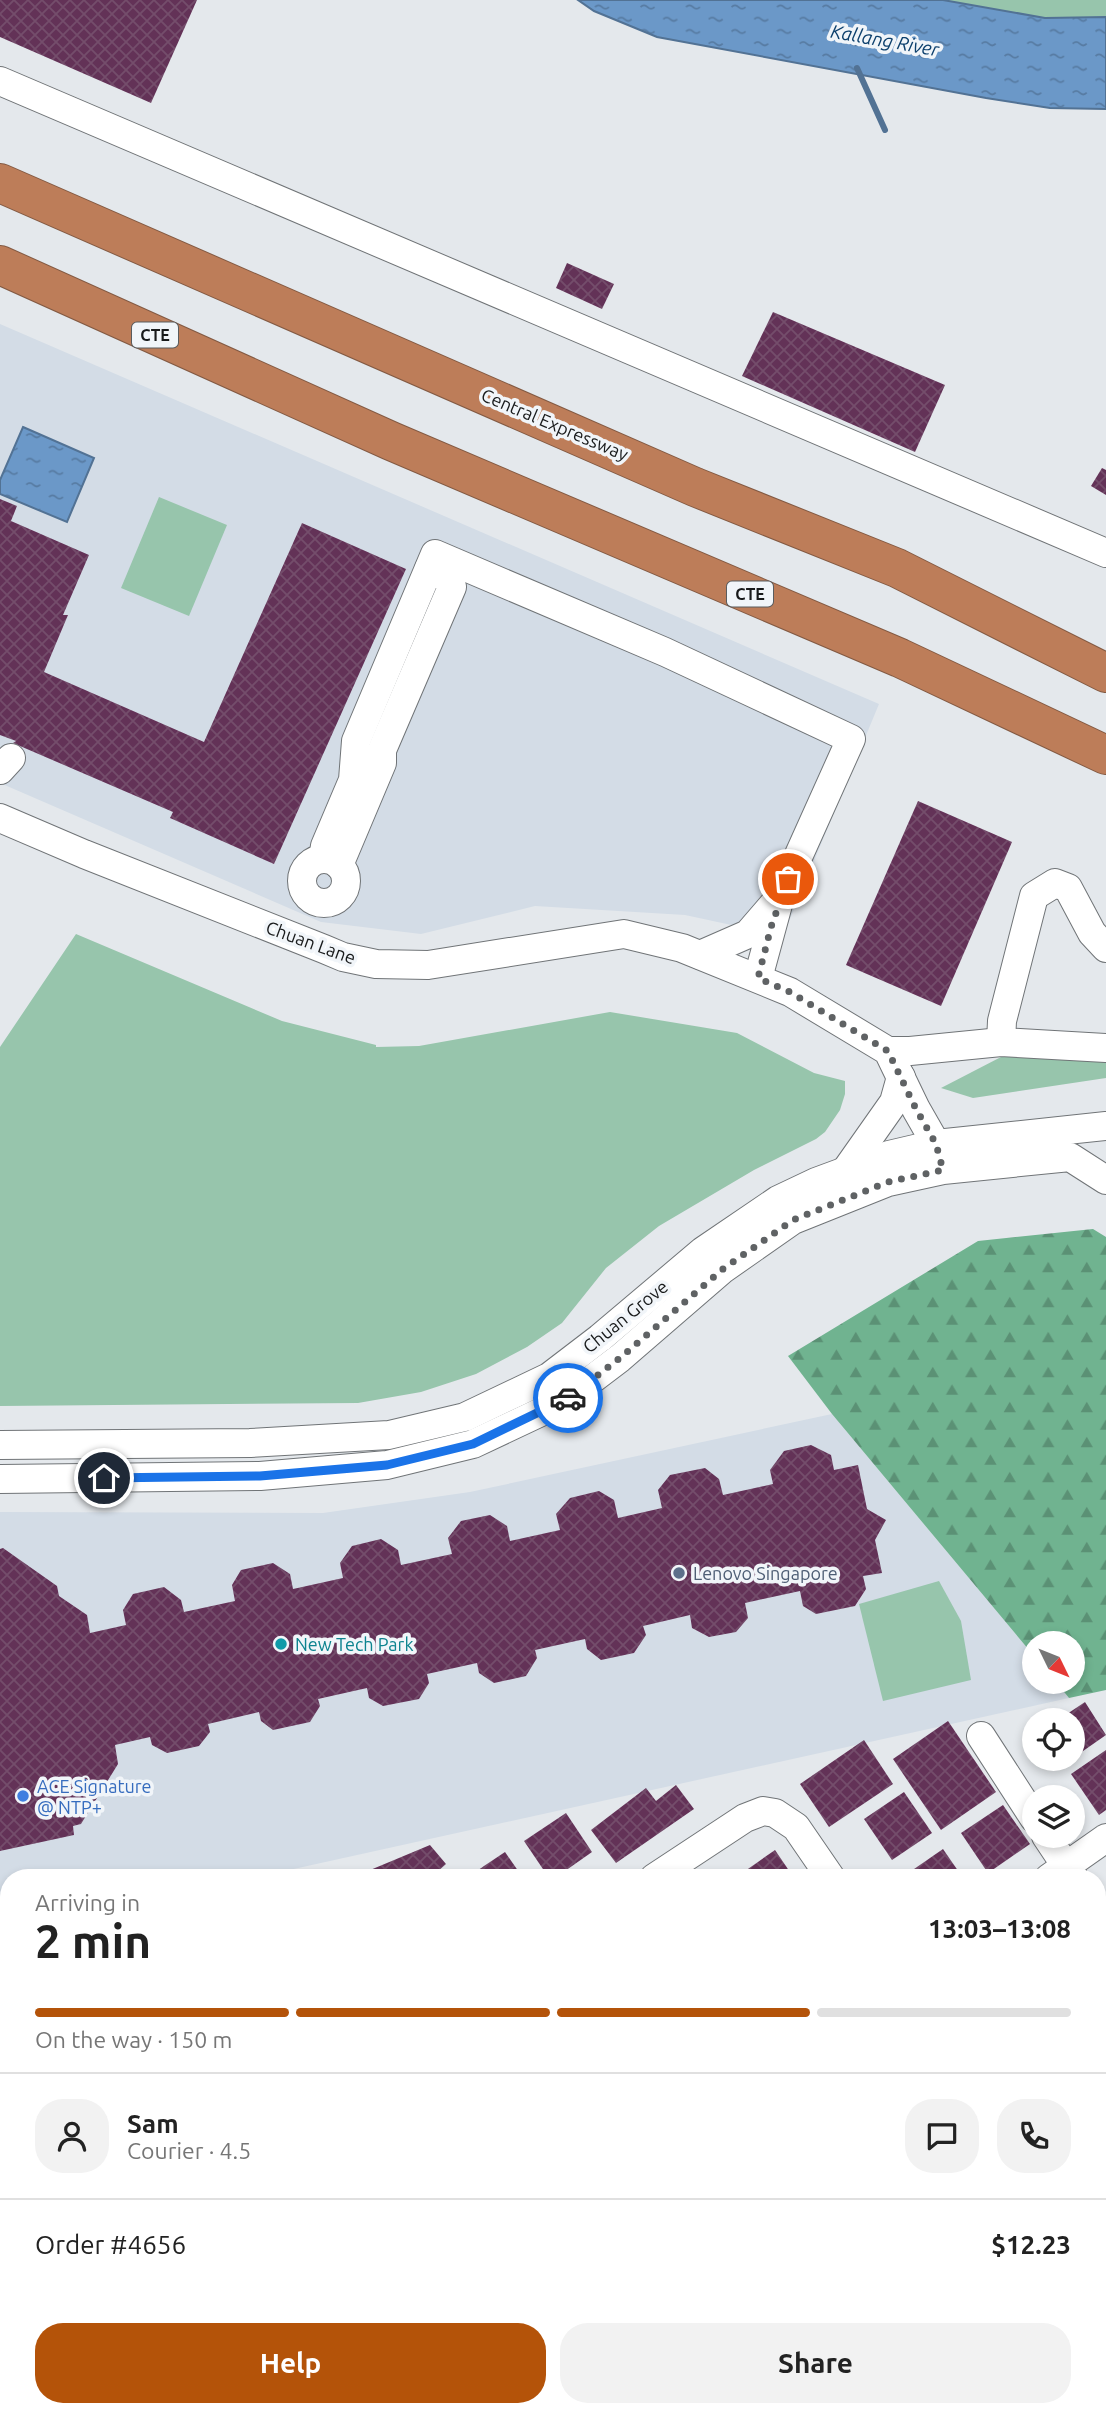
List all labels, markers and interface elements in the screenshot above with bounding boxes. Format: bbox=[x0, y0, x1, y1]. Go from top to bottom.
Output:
water label: Kallang River bbox=[829, 20, 942, 60]
road number: CTE bbox=[132, 322, 178, 348]
street label: Central Expressway bbox=[479, 384, 632, 464]
road number: CTE bbox=[727, 582, 773, 607]
pin bbox=[758, 849, 818, 909]
icon: bag bbox=[769, 860, 807, 898]
street label: Chuan Lane bbox=[263, 917, 359, 967]
street label: Chuan Grove bbox=[579, 1276, 671, 1356]
courier bbox=[533, 1363, 603, 1433]
icon: car bbox=[549, 1379, 587, 1417]
pin bbox=[74, 1448, 134, 1508]
icon: home bbox=[85, 1459, 123, 1497]
place label: Lenovo Singapore bbox=[693, 1563, 838, 1583]
marker: Lenovo Singapore bbox=[671, 1565, 687, 1581]
north arrow bbox=[1022, 1631, 1085, 1694]
map controls bbox=[1022, 1631, 1085, 1848]
place label: New Tech Park bbox=[295, 1634, 414, 1654]
marker: New Tech Park bbox=[273, 1636, 289, 1652]
button: locate bbox=[1022, 1708, 1085, 1771]
place label: ACE Signature @ NTP+ bbox=[37, 1776, 152, 1817]
button: layers bbox=[1022, 1785, 1085, 1848]
marker: ACE Signature @ NTP+ bbox=[15, 1788, 31, 1804]
text: Arriving in bbox=[35, 1890, 140, 1915]
text: 13:03–13:08 bbox=[928, 1914, 1071, 1943]
text: 2 min bbox=[35, 1915, 151, 1967]
text: On the way · 150 m bbox=[35, 2027, 232, 2052]
button: person bbox=[35, 2099, 109, 2173]
button: chat bbox=[905, 2099, 979, 2173]
button: phone bbox=[997, 2099, 1071, 2173]
text: Sam bbox=[127, 2109, 179, 2138]
text: Courier · 4.5 bbox=[127, 2138, 251, 2163]
text: Order #4656 bbox=[35, 2230, 186, 2259]
text: $12.23 bbox=[991, 2230, 1071, 2259]
button: Help bbox=[35, 2323, 546, 2403]
button: Share bbox=[560, 2323, 1071, 2403]

